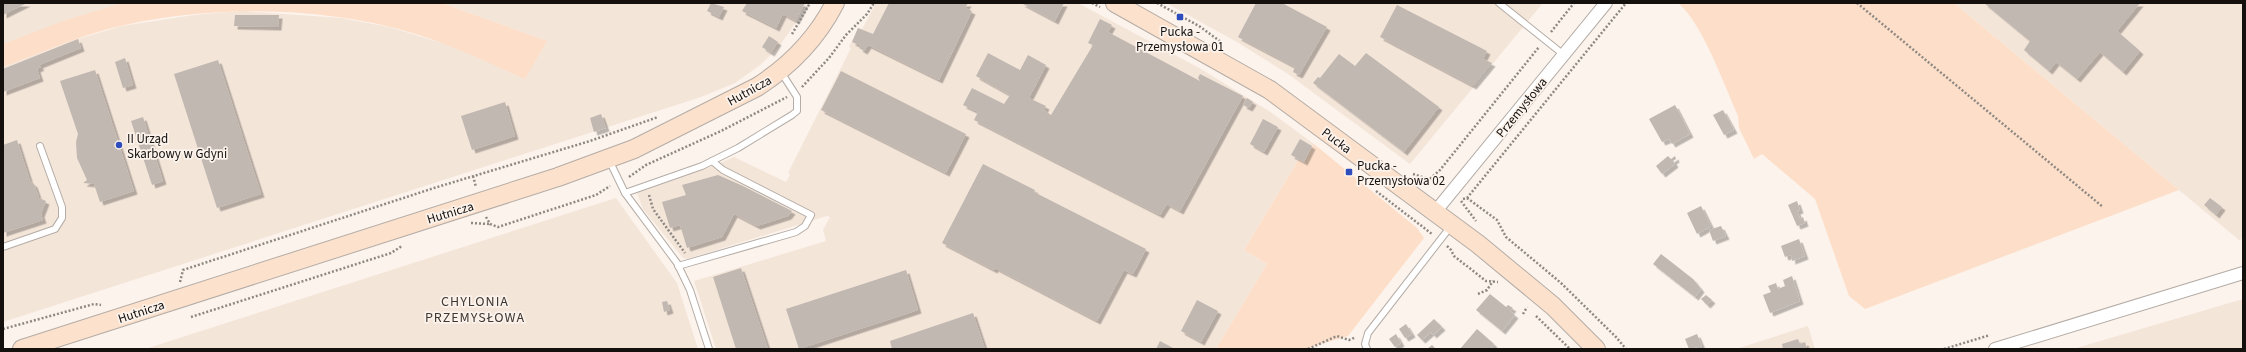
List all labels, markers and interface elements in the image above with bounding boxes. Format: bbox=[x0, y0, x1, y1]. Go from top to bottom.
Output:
marker: Pucka - Przemysłowa 01 bbox=[1175, 12, 1185, 22]
place label: Pucka - Przemysłowa 01 bbox=[1136, 23, 1224, 56]
street label: Hutnicza bbox=[724, 71, 775, 110]
street label: Przemysłowa bbox=[1492, 74, 1552, 142]
street label: Pucka bbox=[1318, 124, 1355, 158]
place label: II Urząd Skarbowy w Gdyni bbox=[127, 130, 227, 163]
marker: II Urząd Skarbowy w Gdyni bbox=[114, 140, 124, 150]
place label: Pucka - Przemysłowa 02 bbox=[1357, 157, 1445, 190]
marker: Pucka - Przemysłowa 02 bbox=[1344, 167, 1354, 177]
street label: Hutnicza bbox=[425, 197, 476, 229]
district label: CHYLONIA PRZEMYSŁOWA bbox=[425, 292, 525, 328]
street label: Hutnicza bbox=[116, 296, 167, 328]

